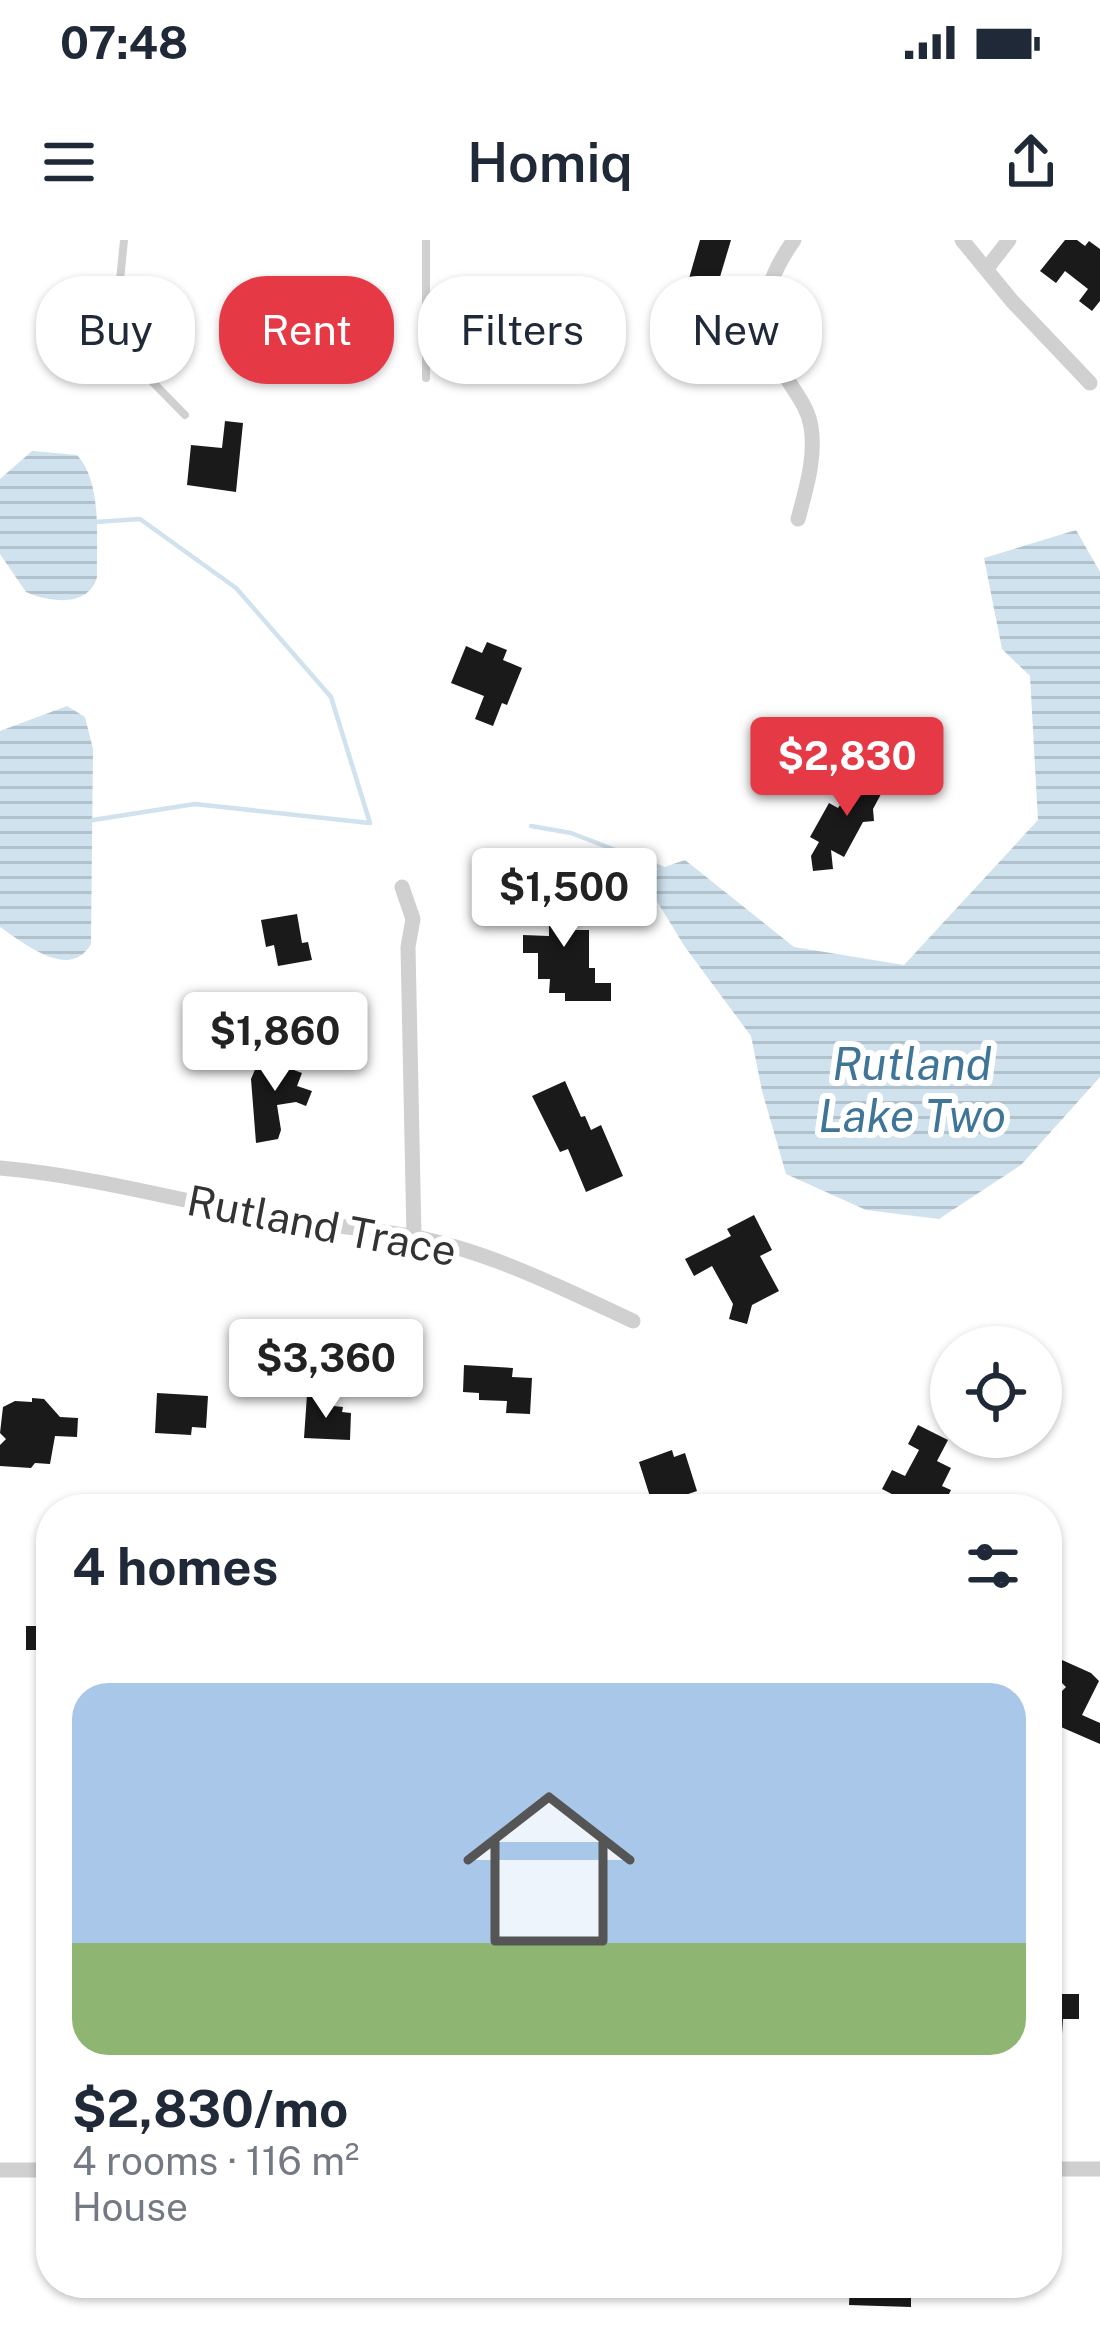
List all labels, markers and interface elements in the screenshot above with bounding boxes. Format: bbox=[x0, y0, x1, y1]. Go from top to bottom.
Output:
text: 07:48 bbox=[60, 16, 188, 69]
icon: menu bbox=[36, 129, 102, 195]
icon: share bbox=[998, 129, 1064, 195]
text: Homiq bbox=[467, 131, 633, 194]
chip: Buy bbox=[36, 276, 195, 384]
chip: Rent bbox=[219, 276, 394, 384]
chip: Filters bbox=[418, 276, 626, 384]
chip: New bbox=[650, 276, 822, 384]
pin: $2,830 bbox=[749, 717, 945, 819]
text: $2,830 bbox=[777, 733, 917, 779]
pin: $1,500 bbox=[466, 848, 662, 950]
text: $1,500 bbox=[499, 864, 629, 910]
pin: $1,860 bbox=[177, 992, 373, 1094]
text: $1,860 bbox=[210, 1008, 340, 1054]
water label: Rutland Lake Two bbox=[818, 1037, 1006, 1142]
street label: Rutland Trace bbox=[183, 1175, 461, 1275]
pin: $3,360 bbox=[228, 1319, 424, 1421]
map controls bbox=[930, 1326, 1062, 1458]
button: locate bbox=[930, 1326, 1062, 1458]
text: $3,360 bbox=[256, 1335, 396, 1381]
icon: filters bbox=[960, 1533, 1026, 1599]
text: 4 homes bbox=[72, 1537, 278, 1596]
icon: home bbox=[441, 1761, 657, 1977]
text: $2,830/mo bbox=[72, 2079, 348, 2138]
text: 4 rooms · 116 m² bbox=[72, 2138, 359, 2184]
text: House bbox=[72, 2184, 188, 2230]

